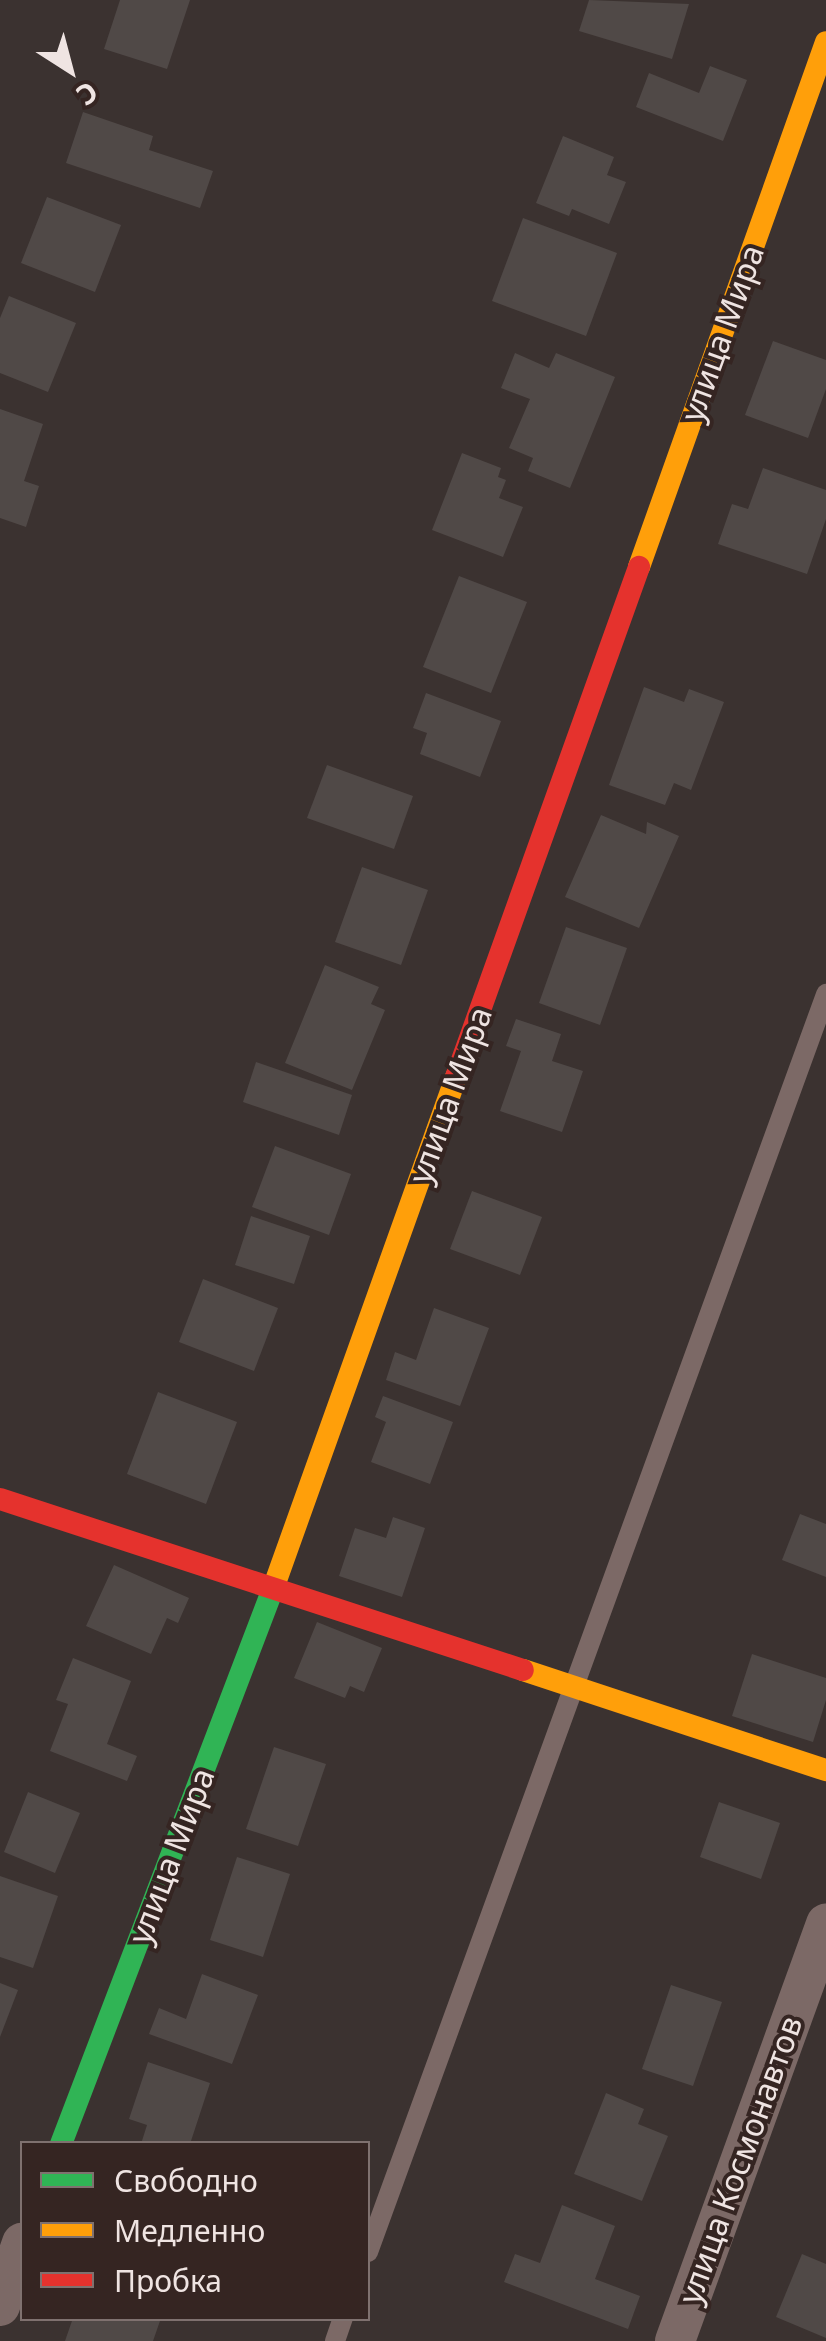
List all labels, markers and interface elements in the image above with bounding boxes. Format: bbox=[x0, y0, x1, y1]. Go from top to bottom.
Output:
north arrow bbox=[20, 20, 120, 120]
text: С bbox=[69, 74, 106, 115]
street label: улица Мира bbox=[672, 239, 772, 427]
street label: улица Мира bbox=[400, 1001, 500, 1189]
street label: улица Мира bbox=[120, 1763, 222, 1949]
street label: улица Космонавтов bbox=[670, 2011, 810, 2309]
legend bbox=[20, 2141, 370, 2321]
text: Свободно bbox=[114, 2160, 258, 2201]
text: Медленно bbox=[114, 2210, 265, 2251]
text: Пробка bbox=[114, 2260, 222, 2301]

